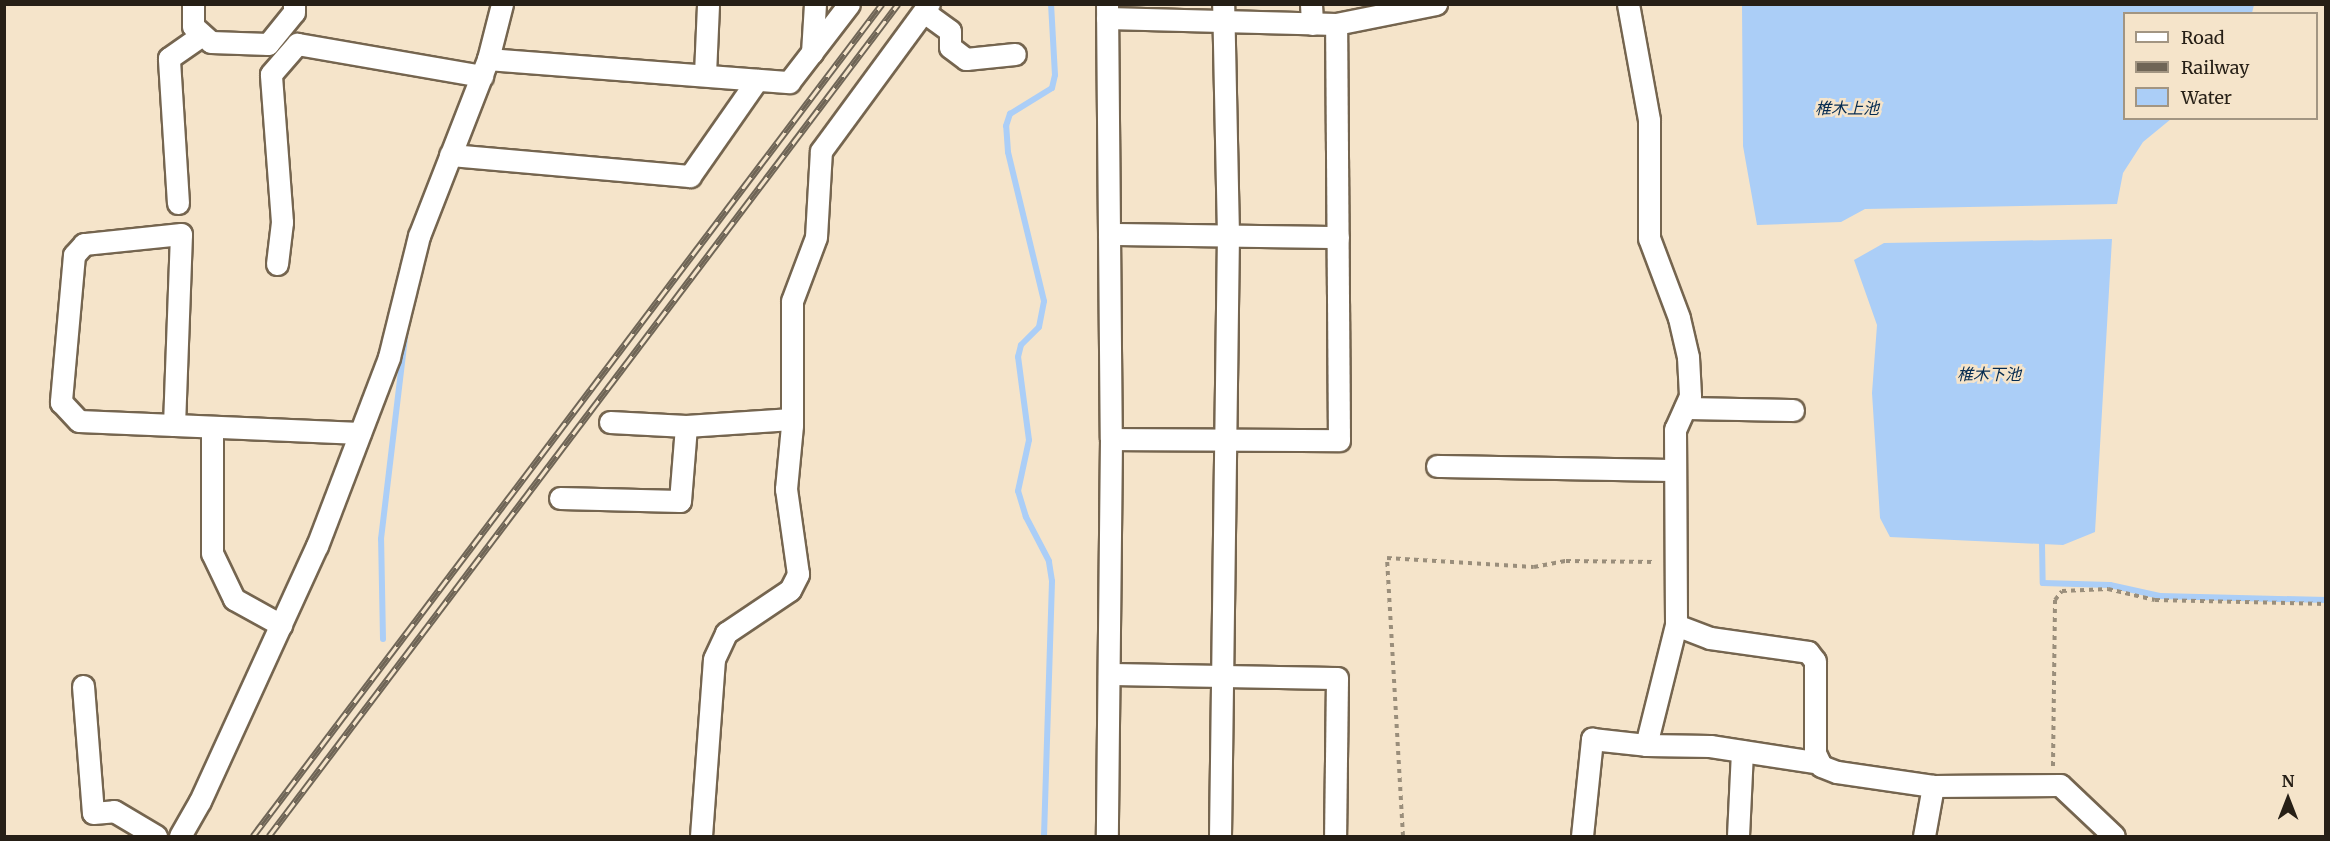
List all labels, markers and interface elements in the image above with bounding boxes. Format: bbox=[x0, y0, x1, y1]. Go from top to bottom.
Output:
legend bbox=[2123, 12, 2318, 120]
text: Road bbox=[2181, 26, 2225, 49]
text: Railway bbox=[2181, 56, 2249, 79]
text: Water bbox=[2181, 86, 2232, 109]
water label: 椎木上池 bbox=[1815, 98, 1879, 118]
water label: 椎木下池 bbox=[1957, 364, 2021, 384]
north arrow bbox=[2258, 769, 2318, 829]
text: N bbox=[2282, 771, 2294, 791]

